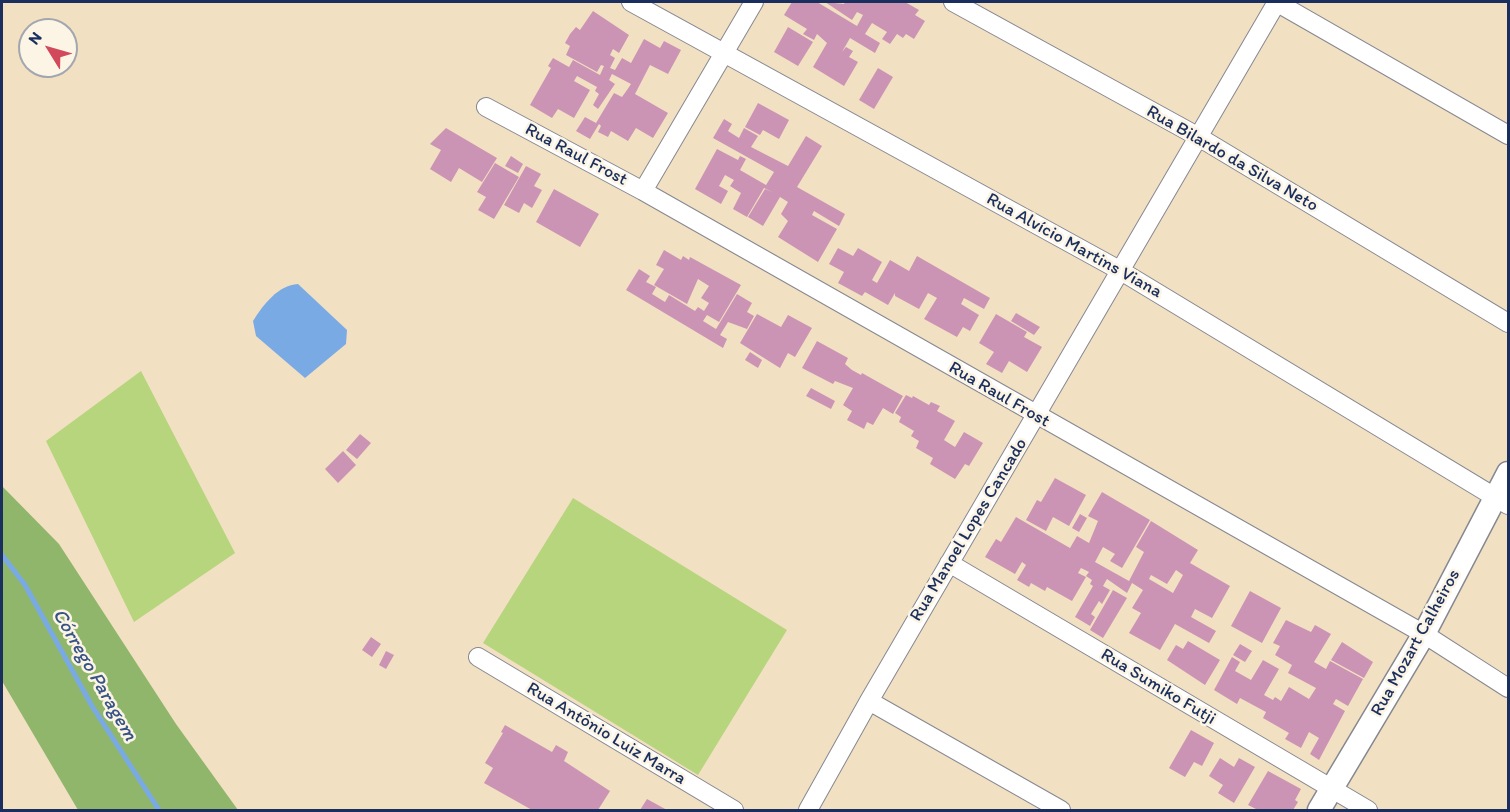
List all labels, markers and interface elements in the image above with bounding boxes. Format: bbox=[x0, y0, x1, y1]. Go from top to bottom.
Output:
north arrow bbox=[18, 18, 78, 78]
text: N bbox=[24, 28, 46, 48]
street label: Rua Bilardo da Silva Neto bbox=[1142, 101, 1322, 217]
street label: Rua Raul Frost bbox=[521, 119, 631, 191]
street label: Rua Alvício Martins Viana bbox=[982, 189, 1166, 303]
street label: Rua Raul Frost bbox=[945, 357, 1053, 433]
street label: Rua Manoel Lopes Cancado bbox=[906, 434, 1032, 626]
street label: Rua Mozart Calheiros bbox=[1367, 566, 1465, 720]
water label: Córrego Paragem bbox=[46, 605, 142, 745]
street label: Rua Sumiko Futji bbox=[1096, 644, 1220, 730]
street label: Rua Antônio Luiz Marra bbox=[523, 678, 689, 790]

